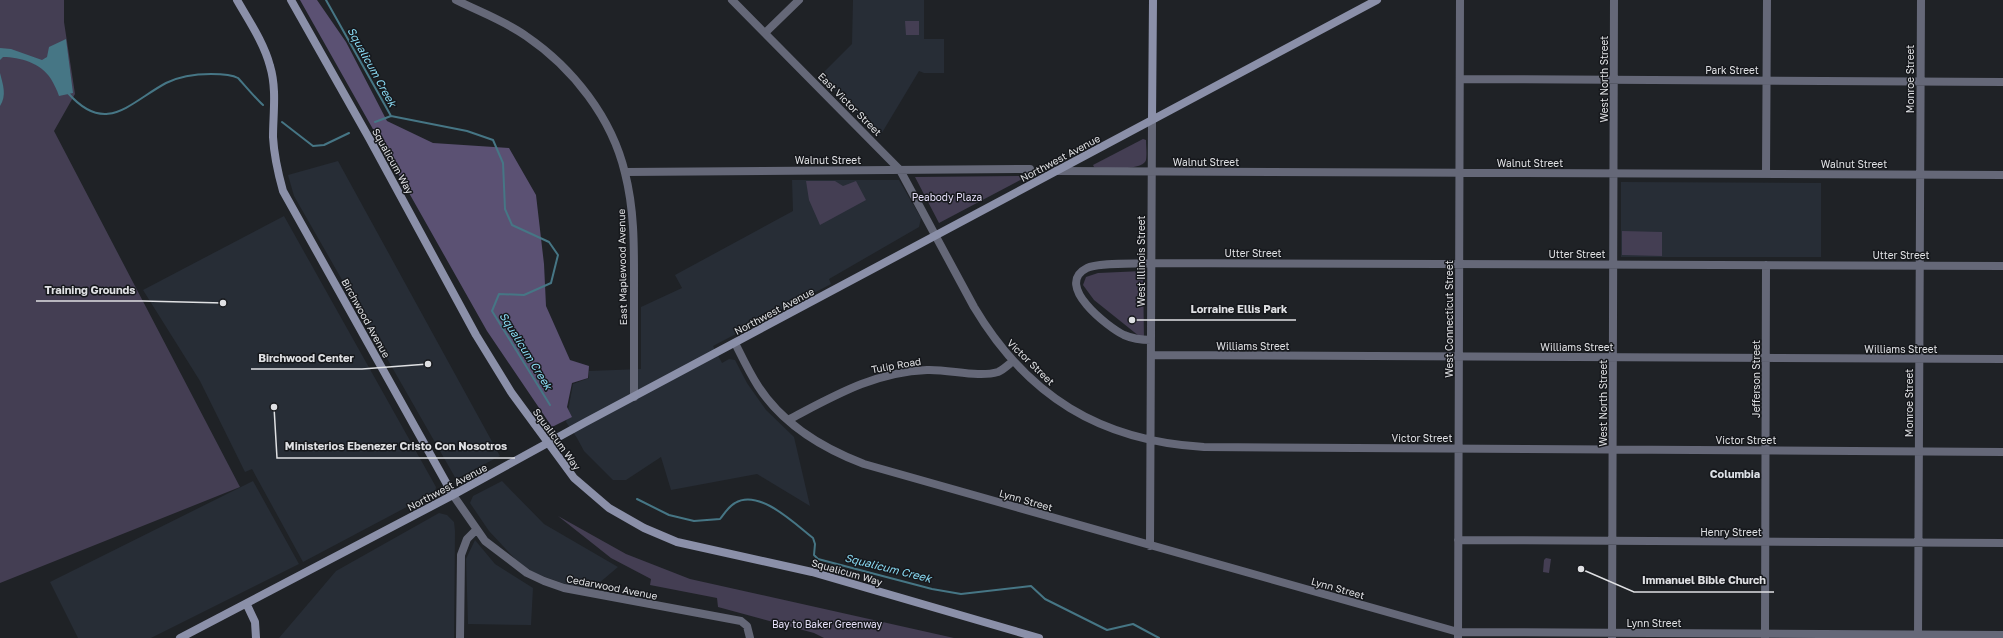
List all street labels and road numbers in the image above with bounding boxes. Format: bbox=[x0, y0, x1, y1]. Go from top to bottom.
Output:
street label: West North Street bbox=[1598, 36, 1610, 122]
street label: Monroe Street bbox=[1904, 45, 1916, 113]
street label: Park Street bbox=[1705, 64, 1759, 76]
street label: East Victor Street bbox=[816, 70, 884, 138]
street label: Squalicum Way bbox=[370, 126, 416, 196]
street label: Northwest Avenue bbox=[1018, 132, 1102, 184]
street label: Walnut Street bbox=[795, 154, 861, 166]
street label: Walnut Street bbox=[1173, 156, 1239, 168]
street label: Walnut Street bbox=[1497, 157, 1563, 169]
street label: Walnut Street bbox=[1821, 158, 1887, 170]
street label: East Maplewood Avenue bbox=[615, 208, 629, 325]
street label: West Illinois Street bbox=[1135, 215, 1147, 307]
street label: Utter Street bbox=[1225, 247, 1282, 259]
street label: Utter Street bbox=[1549, 248, 1606, 260]
street label: Utter Street bbox=[1873, 249, 1930, 261]
street label: West Connecticut Street bbox=[1443, 260, 1455, 378]
street label: Birchwood Avenue bbox=[339, 276, 393, 360]
street label: Northwest Avenue bbox=[732, 285, 816, 337]
street label: Victor Street bbox=[1005, 337, 1057, 387]
street label: Williams Street bbox=[1216, 340, 1290, 352]
street label: Jefferson Street bbox=[1750, 340, 1762, 418]
street label: Williams Street bbox=[1540, 341, 1614, 353]
street label: Williams Street bbox=[1864, 343, 1938, 355]
street label: Tulip Road bbox=[870, 355, 922, 375]
street label: West North Street bbox=[1597, 360, 1609, 446]
street label: Monroe Street bbox=[1903, 369, 1915, 437]
street label: Squalicum Way bbox=[531, 406, 584, 472]
street label: Victor Street bbox=[1392, 432, 1452, 444]
street label: Victor Street bbox=[1716, 434, 1776, 446]
street label: Northwest Avenue bbox=[405, 461, 489, 513]
street label: Lynn Street bbox=[998, 487, 1054, 513]
street label: Henry Street bbox=[1700, 526, 1762, 538]
street label: Squalicum Way bbox=[810, 556, 884, 588]
street label: Cedarwood Avenue bbox=[565, 572, 659, 602]
street label: Lynn Street bbox=[1310, 575, 1366, 601]
street label: Lynn Street bbox=[1627, 617, 1681, 629]

